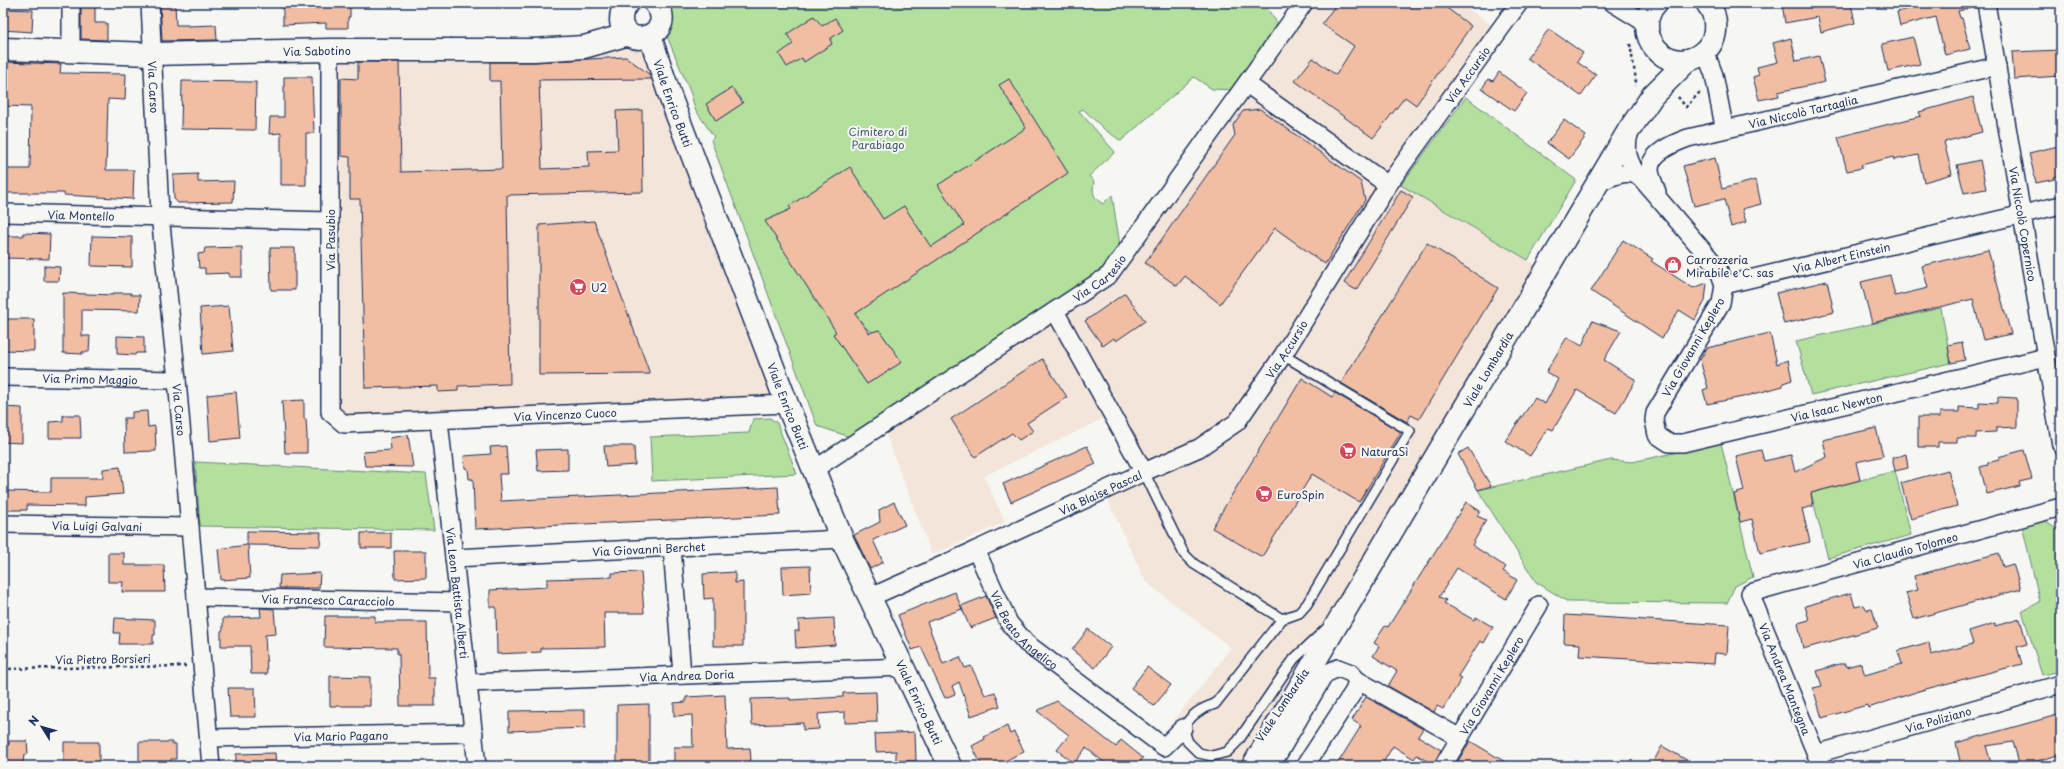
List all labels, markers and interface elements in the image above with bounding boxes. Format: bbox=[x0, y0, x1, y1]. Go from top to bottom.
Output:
street label: Via Sabotino bbox=[283, 41, 351, 60]
street label: Via Accursio bbox=[1441, 43, 1494, 107]
street label: Viale Enrico Butti bbox=[650, 57, 697, 149]
street label: Via Carso bbox=[144, 60, 164, 113]
street label: Via Niccolò Tartaglia bbox=[1747, 90, 1860, 132]
park label: Cimitero di Parabiago bbox=[848, 123, 908, 153]
street label: Via Niccolò Copernico bbox=[2005, 165, 2042, 283]
street label: Via Montello bbox=[47, 206, 115, 224]
street label: Via Pasubio bbox=[322, 209, 339, 271]
street label: Via Albert Einstein bbox=[1791, 237, 1892, 277]
street label: Via Cartesio bbox=[1069, 251, 1130, 305]
place label: Carrozzeria Mirabile e C. sas bbox=[1686, 251, 1774, 281]
shop icon: Carrozzeria Mirabile e C. sas bbox=[1663, 255, 1683, 275]
supermarket icon: U2 bbox=[568, 277, 588, 297]
place label: U2 bbox=[591, 279, 608, 296]
street label: Via Giovanni Keplero bbox=[1658, 294, 1728, 400]
street label: Via Accursio bbox=[1261, 316, 1311, 382]
street label: Viale Lombardia bbox=[1458, 328, 1517, 410]
street label: Viale Enrico Butti bbox=[763, 360, 813, 452]
street label: Via Primo Maggio bbox=[42, 369, 138, 388]
street label: Via Carso bbox=[169, 383, 190, 437]
street label: Via Isaac Newton bbox=[1789, 388, 1884, 426]
street label: Via Vincenzo Cuoco bbox=[513, 403, 617, 425]
supermarket icon: NaturaSì bbox=[1338, 441, 1358, 461]
place label: NaturaSì bbox=[1361, 443, 1408, 460]
street label: Via Blaise Pascal bbox=[1056, 466, 1145, 519]
supermarket icon: EuroSpin bbox=[1254, 484, 1274, 504]
place label: EuroSpin bbox=[1277, 486, 1324, 503]
street label: Via Luigi Galvani bbox=[52, 516, 142, 535]
street label: Via Leon Battista Alberti bbox=[442, 526, 474, 659]
street label: Via Claudio Tolomeo bbox=[1851, 527, 1960, 573]
street label: Via Giovanni Berchet bbox=[592, 537, 706, 560]
street label: Via Beato Angelico bbox=[987, 588, 1062, 673]
street label: Via Francesco Caracciolo bbox=[261, 590, 395, 609]
street label: Via Andrea Mantegna bbox=[1755, 620, 1815, 738]
street label: Via Giovanni Keplero bbox=[1455, 633, 1527, 738]
street label: Via Pietro Borsieri bbox=[55, 650, 151, 668]
street label: Viale Enrico Butti bbox=[892, 657, 947, 747]
street label: Via Andrea Doria bbox=[639, 665, 735, 685]
street label: Viale Lombardia bbox=[1251, 665, 1313, 745]
street label: Via Poliziano bbox=[1903, 702, 1973, 737]
north arrow bbox=[22, 707, 62, 747]
text: N bbox=[24, 712, 43, 729]
street label: Via Mario Pagano bbox=[294, 726, 388, 745]

